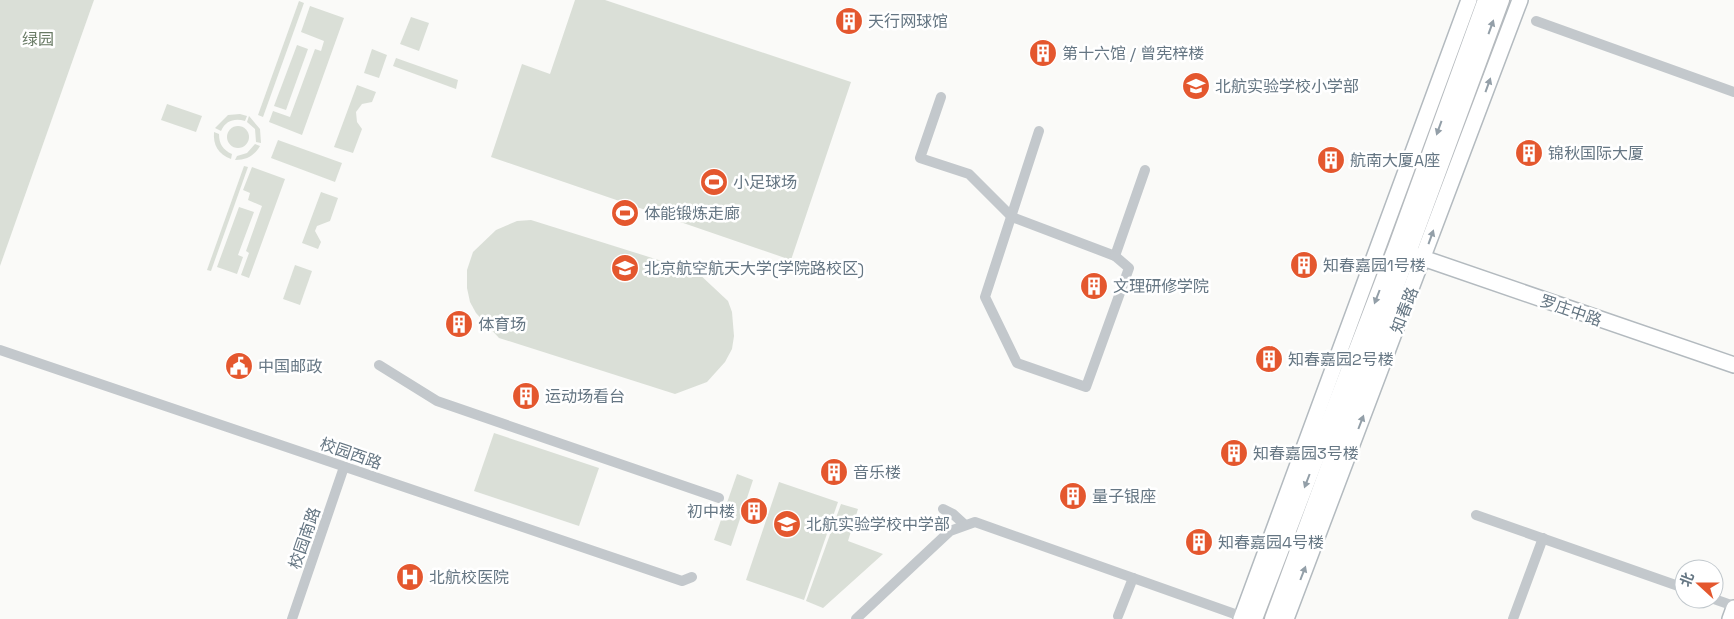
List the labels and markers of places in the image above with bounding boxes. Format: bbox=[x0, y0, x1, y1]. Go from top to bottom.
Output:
building icon: 天行网球馆 bbox=[834, 6, 864, 36]
place label: 天行网球馆 bbox=[868, 11, 948, 32]
building icon: 第十六馆 / 曾宪梓楼 bbox=[1028, 38, 1058, 68]
place label: 第十六馆 / 曾宪梓楼 bbox=[1062, 43, 1204, 64]
school or university icon: 北航实验学校小学部 bbox=[1181, 71, 1211, 101]
place label: 北航实验学校小学部 bbox=[1215, 76, 1359, 97]
building icon: 锦秋国际大厦 bbox=[1514, 138, 1544, 168]
place label: 锦秋国际大厦 bbox=[1548, 143, 1644, 164]
building icon: 航南大厦A座 bbox=[1316, 145, 1346, 175]
place label: 航南大厦A座 bbox=[1350, 150, 1440, 171]
sports icon: 小足球场 bbox=[699, 167, 729, 197]
place label: 小足球场 bbox=[733, 172, 797, 193]
sports icon: 体能锻炼走廊 bbox=[610, 198, 640, 228]
place label: 体能锻炼走廊 bbox=[644, 203, 740, 224]
building icon: 知春嘉园1号楼 bbox=[1289, 250, 1319, 280]
school or university icon: 北京航空航天大学(学院路校区) bbox=[610, 253, 640, 283]
place label: 知春嘉园1号楼 bbox=[1323, 255, 1426, 276]
place label: 北京航空航天大学(学院路校区) bbox=[644, 258, 864, 279]
building icon: 文理研修学院 bbox=[1079, 271, 1109, 301]
place label: 文理研修学院 bbox=[1113, 276, 1209, 297]
building icon: 体育场 bbox=[444, 309, 474, 339]
place label: 体育场 bbox=[478, 314, 526, 335]
building icon: 知春嘉园2号楼 bbox=[1254, 344, 1284, 374]
place label: 知春嘉园2号楼 bbox=[1288, 349, 1394, 370]
public building icon: 中国邮政 bbox=[224, 351, 254, 381]
place label: 中国邮政 bbox=[258, 356, 322, 377]
building icon: 运动场看台 bbox=[511, 381, 541, 411]
place label: 运动场看台 bbox=[545, 386, 625, 407]
building icon: 知春嘉园3号楼 bbox=[1219, 438, 1249, 468]
place label: 知春嘉园3号楼 bbox=[1253, 443, 1359, 464]
building icon: 音乐楼 bbox=[819, 457, 849, 487]
place label: 音乐楼 bbox=[853, 462, 901, 483]
building icon: 量子银座 bbox=[1058, 481, 1088, 511]
place label: 量子银座 bbox=[1092, 486, 1156, 507]
building icon: 初中楼 bbox=[739, 496, 769, 526]
place label: 初中楼 bbox=[687, 501, 735, 522]
school or university icon: 北航实验学校中学部 bbox=[772, 509, 802, 539]
place label: 北航实验学校中学部 bbox=[806, 514, 950, 535]
building icon: 知春嘉园4号楼 bbox=[1184, 527, 1214, 557]
place label: 知春嘉园4号楼 bbox=[1218, 532, 1324, 553]
hospital icon: 北航校医院 bbox=[395, 562, 425, 592]
place label: 北航校医院 bbox=[429, 567, 509, 588]

